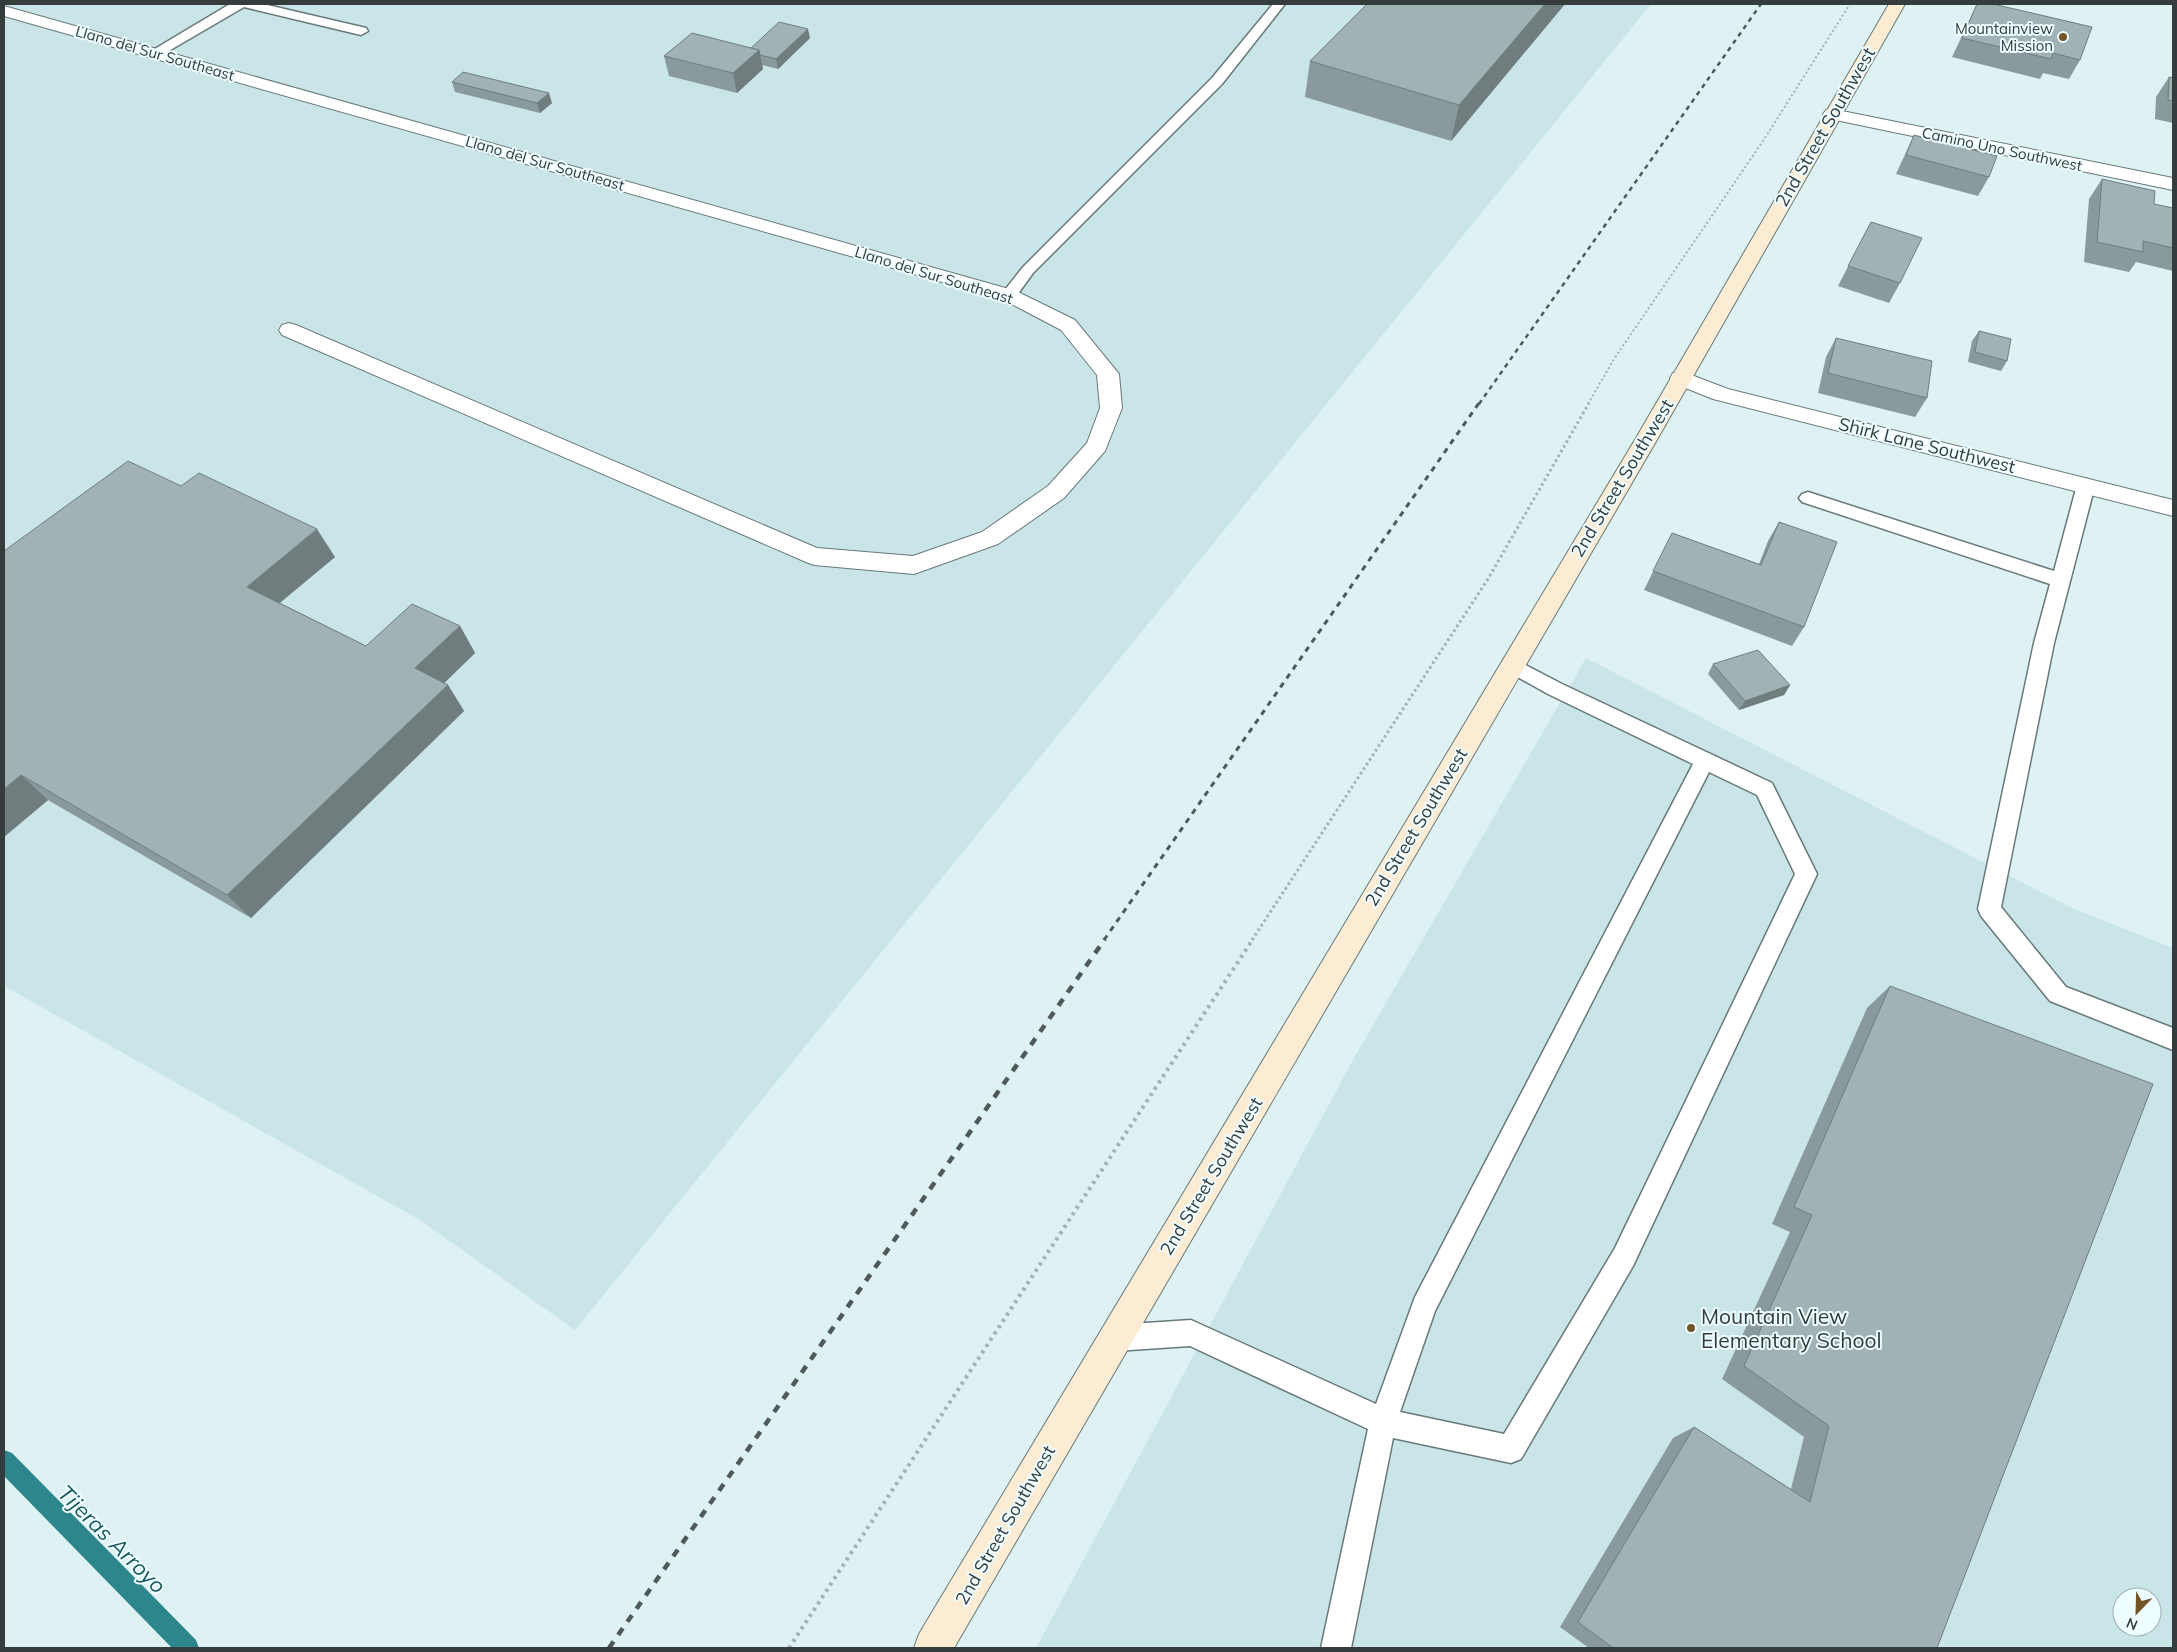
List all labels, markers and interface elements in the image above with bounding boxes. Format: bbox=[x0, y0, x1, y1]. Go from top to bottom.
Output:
place label: Mountainview Mission bbox=[1955, 19, 2053, 55]
street label: Llano del Sur Southeast bbox=[73, 21, 237, 85]
marker: Mountainview Mission bbox=[2057, 31, 2069, 43]
street label: 2nd Street Southwest bbox=[1770, 43, 1880, 211]
street label: Camino Uno Southwest bbox=[1920, 123, 2084, 175]
street label: Llano del Sur Southeast bbox=[463, 131, 627, 195]
street label: Llano del Sur Southeast bbox=[853, 242, 1015, 308]
street label: 2nd Street Southwest bbox=[1566, 395, 1678, 561]
street label: Shirk Lane Southwest bbox=[1836, 412, 2018, 478]
street label: 2nd Street Southwest bbox=[1360, 744, 1472, 910]
street label: 2nd Street Southwest bbox=[1155, 1093, 1267, 1259]
place label: Mountain View Elementary School bbox=[1701, 1303, 1882, 1353]
marker: Mountain View Elementary School bbox=[1685, 1322, 1697, 1334]
street label: 2nd Street Southwest bbox=[950, 1441, 1060, 1609]
water label: Tijeras Arroyo bbox=[52, 1479, 172, 1599]
north arrow bbox=[2112, 1587, 2162, 1637]
text: N bbox=[2124, 1614, 2140, 1634]

